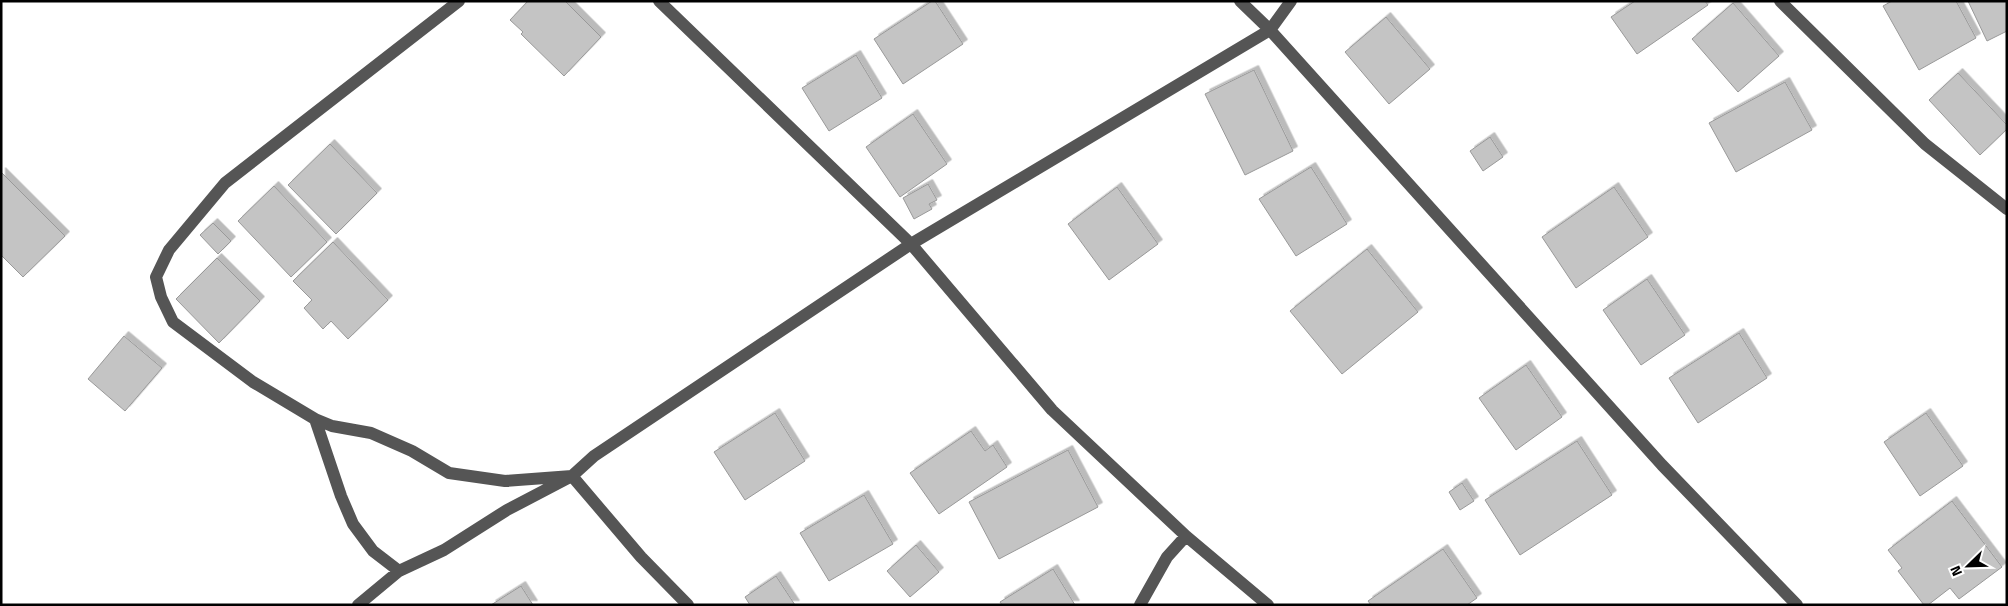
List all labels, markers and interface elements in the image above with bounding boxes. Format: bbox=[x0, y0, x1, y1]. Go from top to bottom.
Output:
north arrow bbox=[1943, 541, 1993, 591]
text: N bbox=[1944, 563, 1967, 580]

